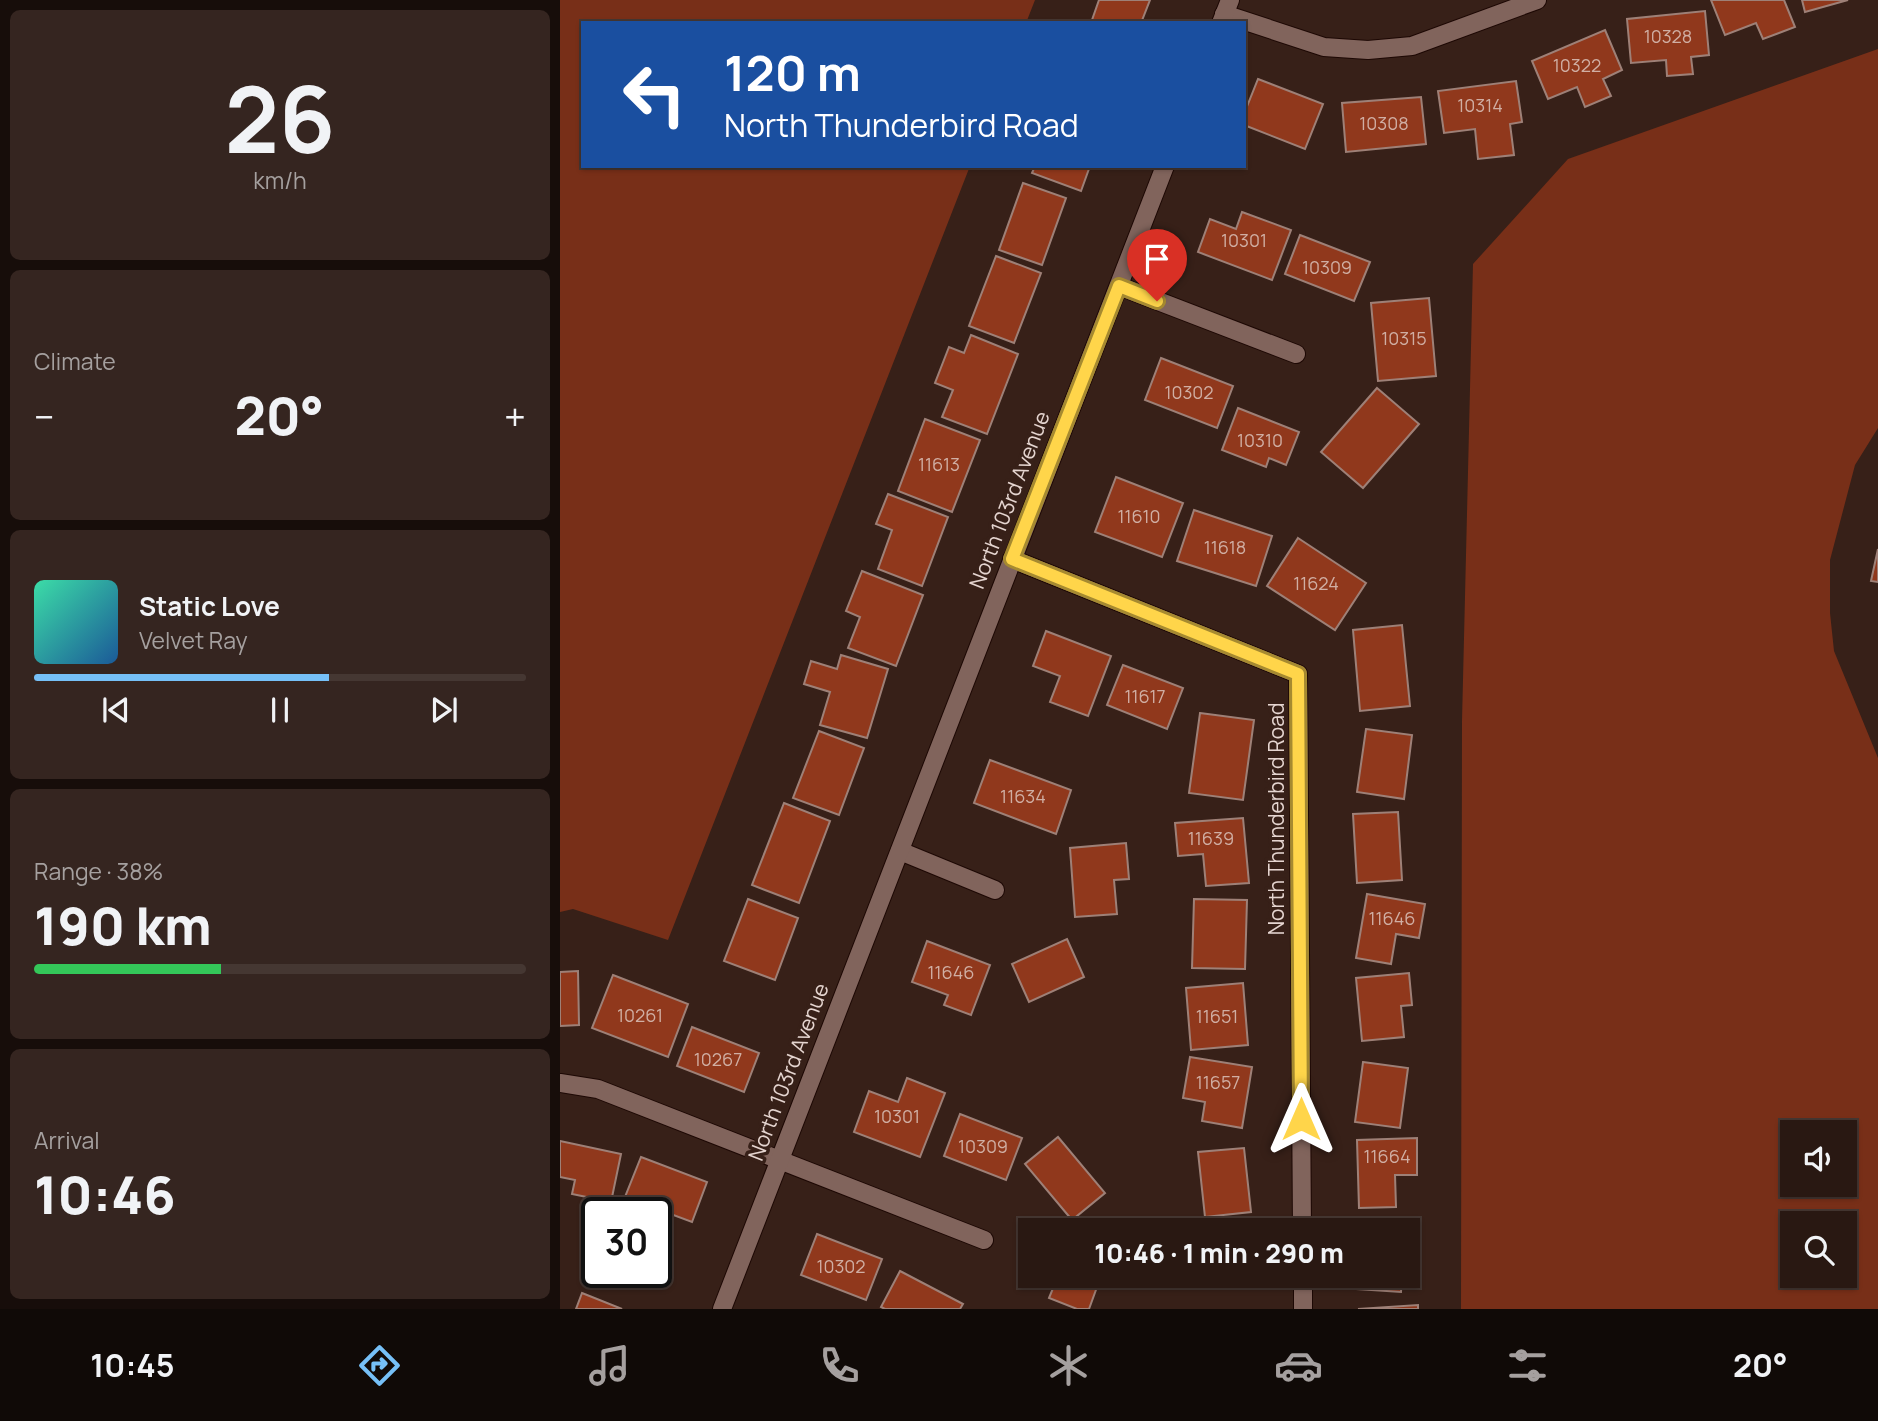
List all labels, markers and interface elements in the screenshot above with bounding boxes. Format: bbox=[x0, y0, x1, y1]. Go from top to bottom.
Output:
house number: 10328 bbox=[1644, 24, 1692, 48]
text: 120 m bbox=[724, 39, 861, 106]
icon: left bbox=[609, 49, 700, 140]
house number: 10322 bbox=[1553, 53, 1601, 77]
text: 26 bbox=[225, 56, 335, 180]
house number: 10314 bbox=[1457, 93, 1503, 117]
text: North Thunderbird Road bbox=[724, 103, 1079, 147]
house number: 10308 bbox=[1359, 111, 1409, 135]
text: km/h bbox=[253, 164, 307, 196]
house number: 10301 bbox=[1221, 228, 1267, 252]
pin bbox=[1127, 229, 1187, 301]
icon: arrive bbox=[1138, 240, 1176, 278]
house number: 10309 bbox=[1302, 255, 1352, 279]
house number: 10315 bbox=[1381, 326, 1427, 350]
text: Climate bbox=[34, 345, 116, 377]
text: 20° bbox=[234, 380, 324, 451]
house number: 10302 bbox=[1164, 380, 1214, 404]
text: − bbox=[34, 390, 55, 442]
text: + bbox=[504, 390, 526, 442]
street label: North 103rd Avenue bbox=[962, 407, 1056, 592]
house number: 10310 bbox=[1237, 428, 1283, 452]
house number: 11613 bbox=[918, 452, 960, 476]
house number: 11610 bbox=[1118, 504, 1160, 528]
house number: 11618 bbox=[1204, 535, 1246, 559]
house number: 11624 bbox=[1293, 571, 1339, 595]
text: Static Love bbox=[139, 588, 280, 624]
text: Velvet Ray bbox=[139, 624, 248, 656]
house number: 11617 bbox=[1125, 684, 1166, 708]
icon: previous bbox=[97, 691, 135, 729]
icon: pause bbox=[261, 691, 299, 729]
icon: next bbox=[425, 691, 463, 729]
street label: North Thunderbird Road bbox=[1262, 703, 1290, 935]
house number: 11634 bbox=[1000, 784, 1046, 808]
house number: 11639 bbox=[1188, 826, 1234, 850]
text: Range · 38% bbox=[34, 855, 163, 887]
text: 190 km bbox=[34, 890, 212, 961]
house number: 11646 bbox=[1369, 906, 1416, 930]
house number: 11646 bbox=[928, 960, 975, 984]
street label: North 103rd Avenue bbox=[741, 979, 835, 1164]
house number: 10261 bbox=[617, 1003, 663, 1027]
house number: 11651 bbox=[1196, 1004, 1238, 1028]
house number: 10267 bbox=[694, 1047, 742, 1071]
house number: 11657 bbox=[1196, 1070, 1240, 1094]
position arrow bbox=[1264, 1082, 1338, 1156]
house number: 10301 bbox=[874, 1104, 920, 1128]
map controls bbox=[1780, 1120, 1857, 1288]
button: sound bbox=[1780, 1120, 1857, 1197]
text: Arrival bbox=[34, 1124, 100, 1156]
house number: 10309 bbox=[958, 1134, 1008, 1158]
house number: 11664 bbox=[1364, 1144, 1411, 1168]
text: 10:46 bbox=[34, 1159, 176, 1230]
speed limit sign: 30 bbox=[581, 1197, 672, 1288]
button: search bbox=[1780, 1211, 1857, 1288]
text: 10:46 · 1 min · 290 m bbox=[1094, 1235, 1344, 1271]
house number: 10302 bbox=[816, 1254, 866, 1278]
icon: directions bbox=[355, 1341, 404, 1390]
icon: music bbox=[585, 1341, 634, 1390]
icon: phone bbox=[815, 1341, 864, 1390]
icon: climate bbox=[1044, 1341, 1093, 1390]
icon: car bbox=[1274, 1341, 1323, 1390]
icon: filters bbox=[1503, 1341, 1552, 1390]
text: 10:45 bbox=[90, 1343, 175, 1387]
text: 20° bbox=[1733, 1343, 1788, 1387]

